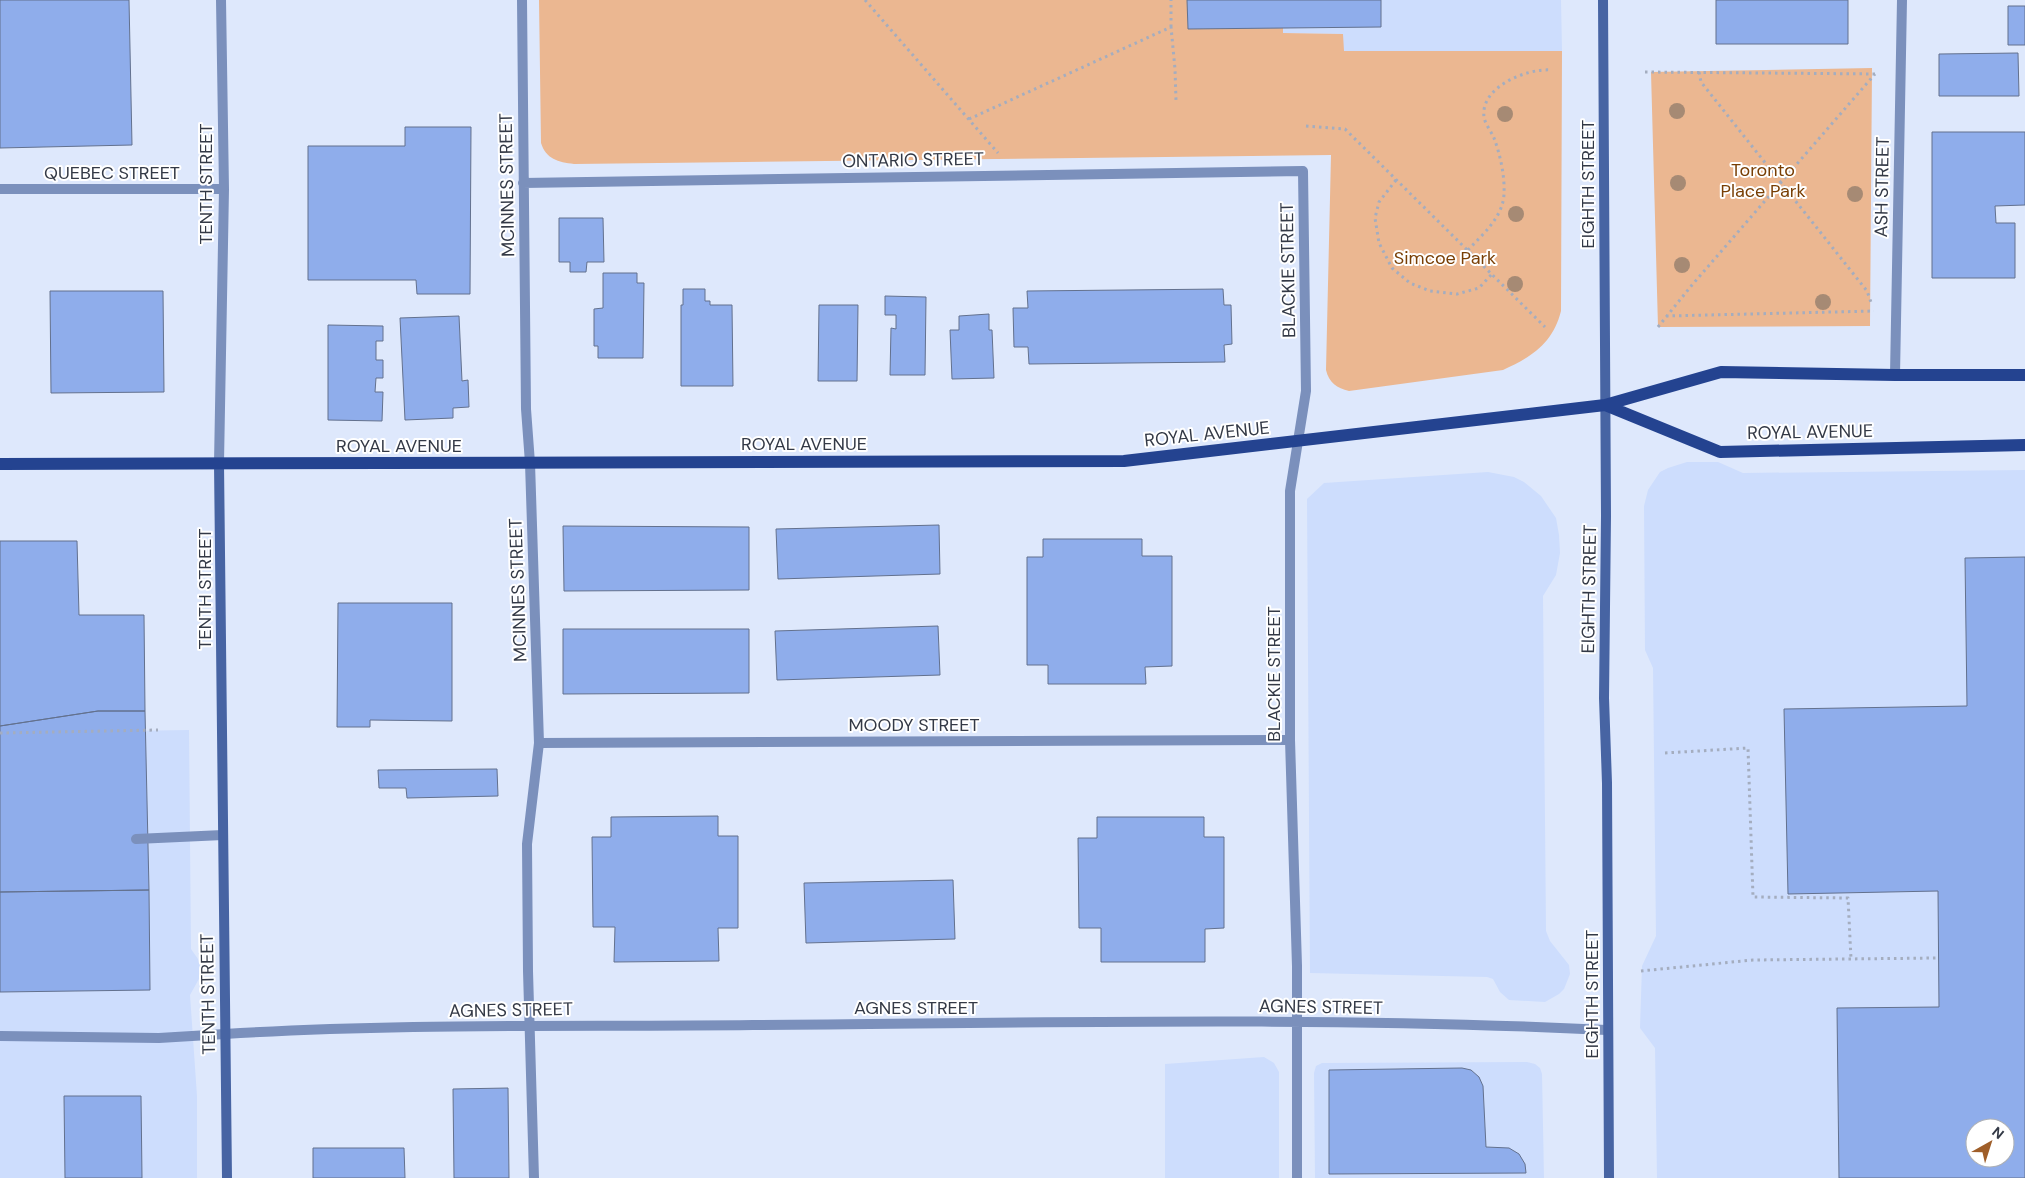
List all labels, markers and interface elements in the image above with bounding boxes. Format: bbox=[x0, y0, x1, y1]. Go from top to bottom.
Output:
street label: MCINNES STREET bbox=[494, 113, 520, 257]
street label: EIGHTH STREET bbox=[1576, 120, 1600, 248]
street label: TENTH STREET bbox=[194, 123, 218, 245]
street label: ASH STREET bbox=[1869, 136, 1895, 238]
street label: ONTARIO STREET bbox=[842, 147, 984, 173]
park label: Toronto Place Park bbox=[1720, 158, 1806, 203]
street label: QUEBEC STREET bbox=[44, 161, 180, 185]
street label: BLACKIE STREET bbox=[1275, 202, 1301, 338]
park label: Simcoe Park bbox=[1394, 246, 1496, 270]
street label: ROYAL AVENUE bbox=[1143, 415, 1271, 453]
street label: ROYAL AVENUE bbox=[1747, 419, 1873, 445]
street label: ROYAL AVENUE bbox=[741, 432, 867, 456]
street label: ROYAL AVENUE bbox=[336, 434, 462, 458]
street label: MCINNES STREET bbox=[503, 518, 533, 662]
street label: EIGHTH STREET bbox=[1576, 524, 1602, 654]
street label: TENTH STREET bbox=[193, 528, 217, 650]
street label: BLACKIE STREET bbox=[1262, 606, 1286, 742]
street label: MOODY STREET bbox=[848, 713, 980, 737]
street label: EIGHTH STREET bbox=[1580, 930, 1604, 1058]
street label: TENTH STREET bbox=[195, 933, 221, 1055]
street label: AGNES STREET bbox=[1259, 994, 1383, 1020]
street label: AGNES STREET bbox=[854, 996, 978, 1020]
street label: AGNES STREET bbox=[449, 997, 573, 1023]
north arrow bbox=[1965, 1118, 2015, 1168]
text: N bbox=[1989, 1123, 2008, 1143]

